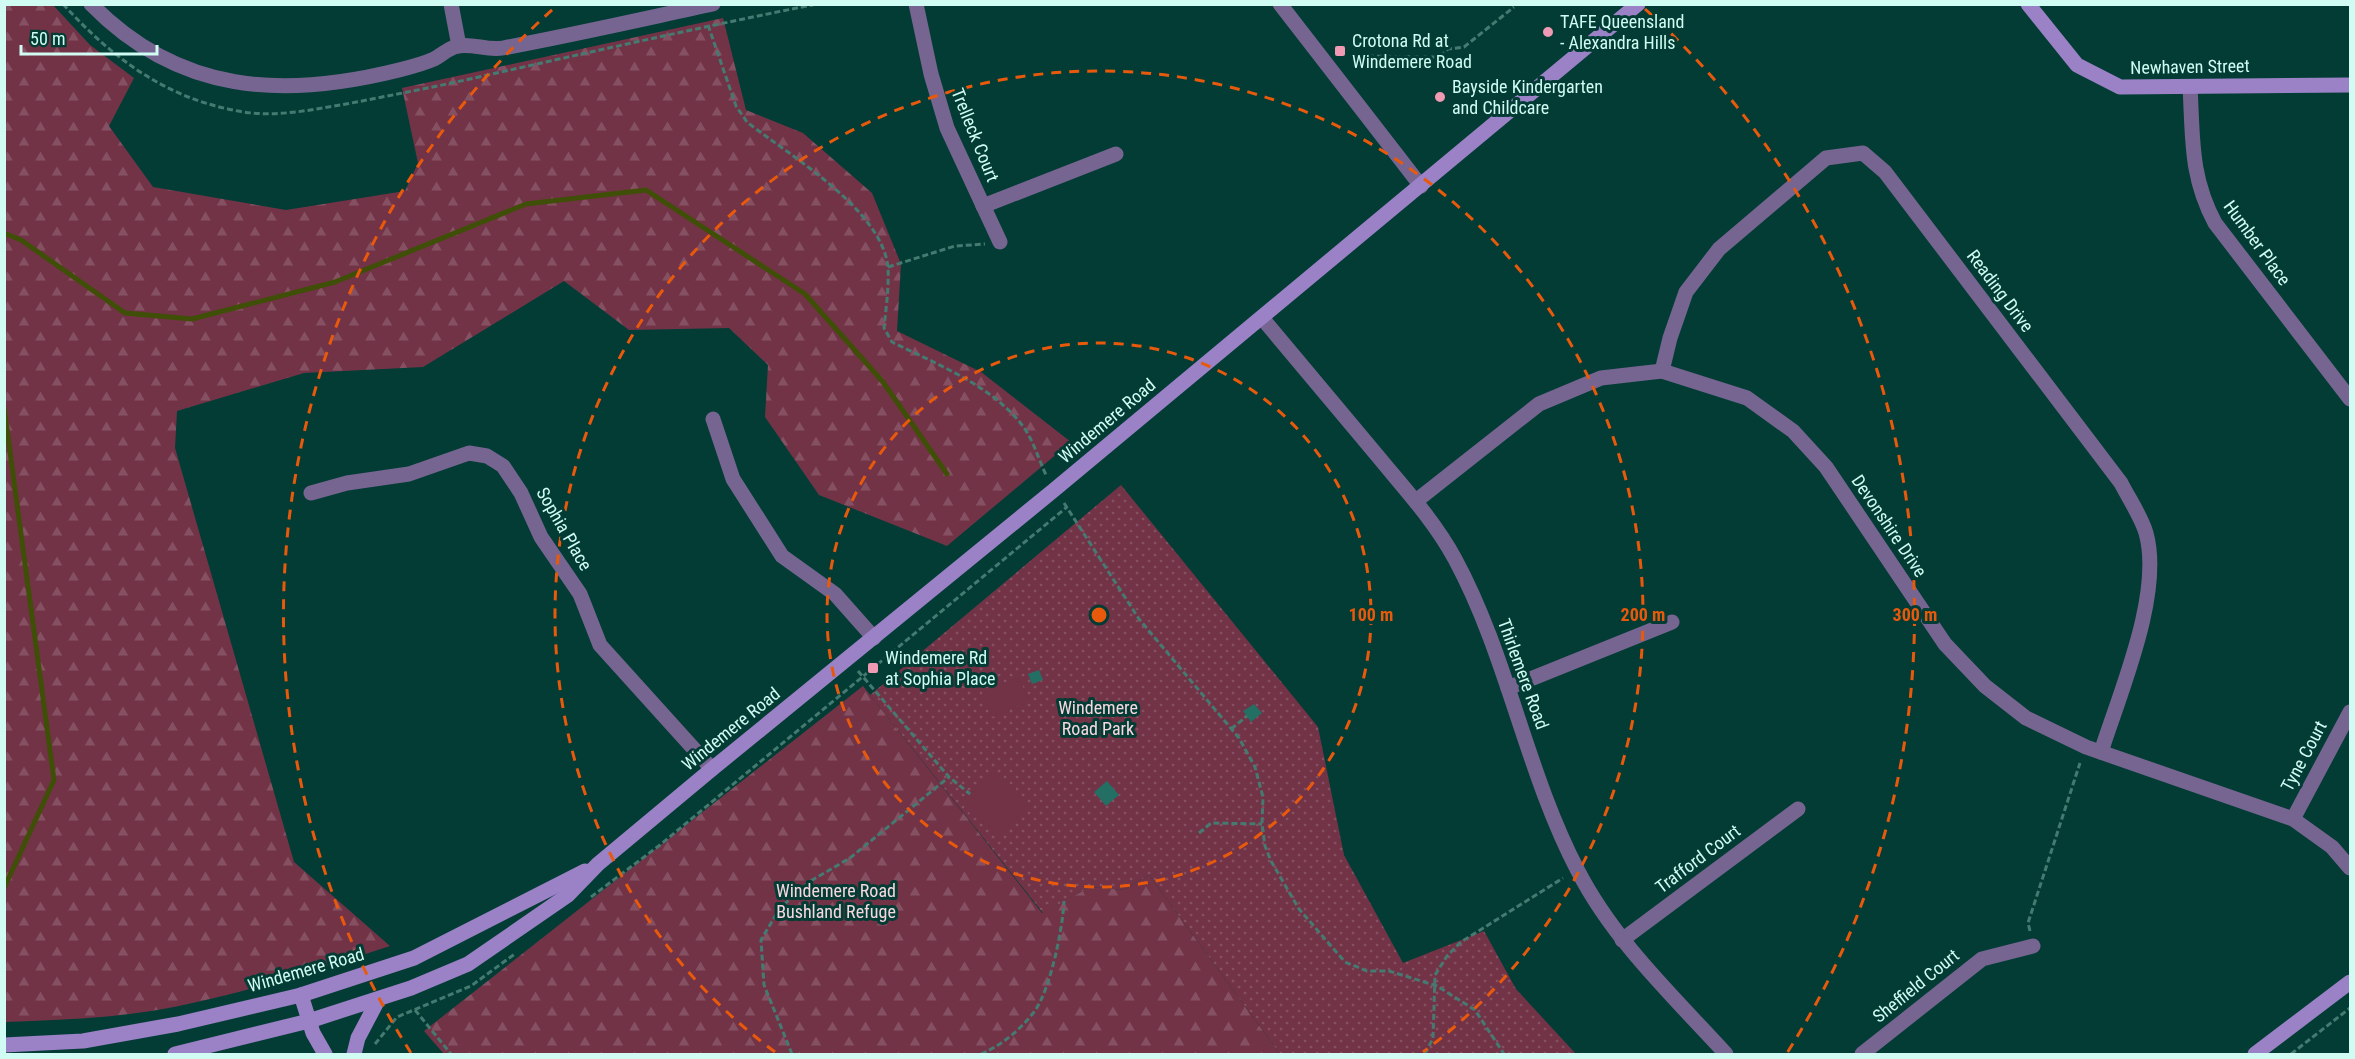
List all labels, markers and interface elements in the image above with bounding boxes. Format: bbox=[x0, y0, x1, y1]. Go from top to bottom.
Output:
place label: TAFE Queensland - Alexandra Hills bbox=[1560, 11, 1685, 53]
scale bar bbox=[21, 18, 158, 56]
marker: TAFE Queensland - Alexandra Hills bbox=[1541, 25, 1555, 39]
text: 50 m bbox=[30, 28, 65, 49]
place label: Crotona Rd at Windemere Road bbox=[1352, 30, 1472, 72]
marker: Crotona Rd at Windemere Road bbox=[1333, 44, 1347, 58]
street label: Newhaven Street bbox=[2130, 55, 2250, 78]
place label: Bayside Kindergarten and Childcare bbox=[1452, 76, 1603, 118]
street label: Trelleck Court bbox=[947, 85, 1004, 185]
marker: Bayside Kindergarten and Childcare bbox=[1433, 90, 1447, 104]
street label: Humber Place bbox=[2220, 196, 2295, 289]
street label: Reading Drive bbox=[1963, 246, 2038, 336]
street label: Windemere Road bbox=[1054, 374, 1159, 467]
street label: Devonshire Drive bbox=[1848, 471, 1931, 581]
street label: Sophia Place bbox=[532, 484, 597, 574]
text: 100 m bbox=[1349, 604, 1393, 625]
text: 200 m bbox=[1621, 604, 1665, 625]
text: 300 m bbox=[1893, 604, 1937, 625]
centre of rings bbox=[1089, 605, 1109, 625]
street label: Thirlemere Road bbox=[1494, 616, 1553, 732]
place label: Windemere Rd at Sophia Place bbox=[885, 647, 995, 689]
marker: Windemere Rd at Sophia Place bbox=[866, 661, 880, 675]
street label: Windemere Road bbox=[677, 683, 784, 775]
park label: Windemere Road Park bbox=[1058, 697, 1138, 739]
street label: Tyne Court bbox=[2276, 717, 2331, 795]
street label: Trafford Court bbox=[1651, 820, 1744, 897]
park label: Windemere Road Bushland Refuge bbox=[776, 880, 896, 922]
street label: Windemere Road bbox=[245, 943, 366, 996]
street label: Sheffield Court bbox=[1868, 945, 1963, 1027]

